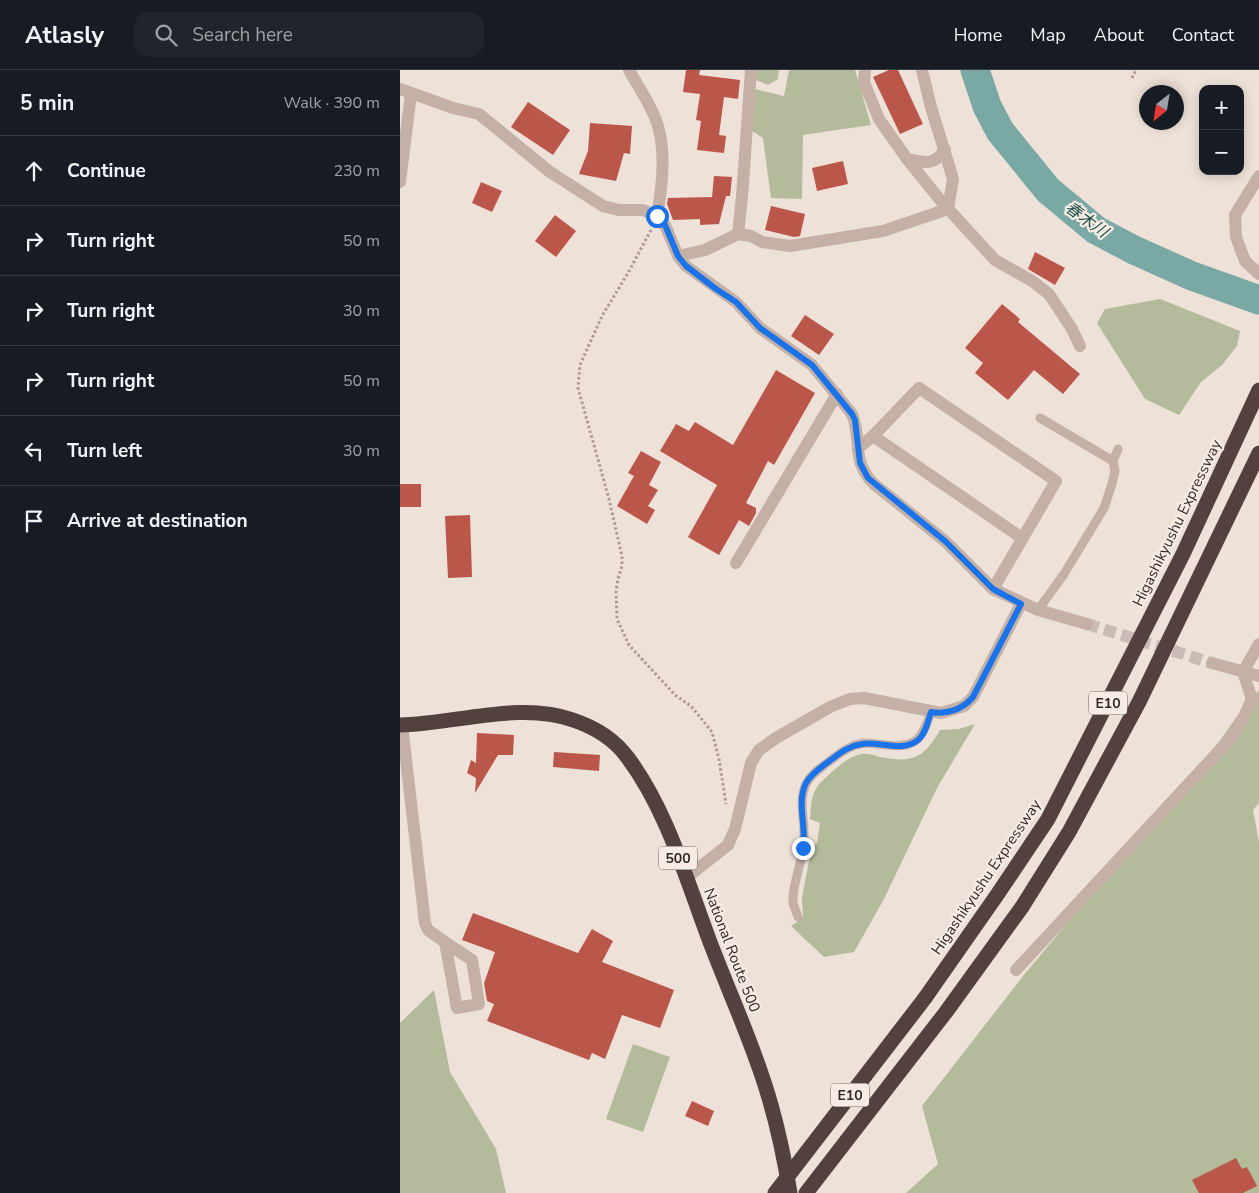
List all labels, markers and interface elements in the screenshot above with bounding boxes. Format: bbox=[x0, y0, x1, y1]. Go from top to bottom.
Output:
search box bbox=[134, 12, 484, 57]
text: Atlasly bbox=[25, 19, 104, 51]
icon: search bbox=[152, 21, 180, 49]
text: Search here bbox=[192, 22, 293, 48]
text: Home bbox=[954, 23, 1002, 47]
text: Map bbox=[1030, 23, 1066, 47]
text: About bbox=[1094, 23, 1144, 47]
text: Contact bbox=[1172, 23, 1234, 47]
north arrow bbox=[1139, 85, 1184, 130]
map controls bbox=[1199, 85, 1244, 175]
button: + bbox=[1199, 85, 1244, 130]
text: 5 min bbox=[20, 89, 74, 117]
text: Walk · 390 m bbox=[284, 92, 380, 114]
button: − bbox=[1199, 130, 1244, 175]
icon: ahead bbox=[20, 157, 48, 185]
text: Continue bbox=[67, 158, 146, 184]
text: 230 m bbox=[333, 160, 380, 182]
water label: 春木川 bbox=[1061, 197, 1114, 244]
route start bbox=[646, 205, 669, 228]
icon: right bbox=[20, 227, 48, 255]
text: Turn right bbox=[67, 228, 154, 254]
text: 50 m bbox=[343, 230, 380, 252]
icon: right bbox=[20, 297, 48, 325]
text: Turn right bbox=[67, 298, 154, 324]
text: 30 m bbox=[343, 300, 380, 322]
icon: right bbox=[20, 367, 48, 395]
text: Turn right bbox=[67, 368, 154, 394]
text: 50 m bbox=[343, 370, 380, 392]
street label: Higashikyushu Expressway bbox=[1128, 436, 1226, 610]
icon: left bbox=[20, 437, 48, 465]
text: Turn left bbox=[67, 438, 142, 464]
text: 30 m bbox=[343, 440, 380, 462]
icon: arrive bbox=[20, 507, 48, 535]
text: Arrive at destination bbox=[67, 508, 248, 534]
road number: E10 bbox=[1089, 692, 1127, 714]
street label: Higashikyushu Expressway bbox=[926, 795, 1046, 959]
route end bbox=[792, 837, 815, 860]
road number: 500 bbox=[659, 846, 697, 870]
street label: National Route 500 bbox=[699, 885, 765, 1015]
road number: E10 bbox=[831, 1084, 869, 1106]

